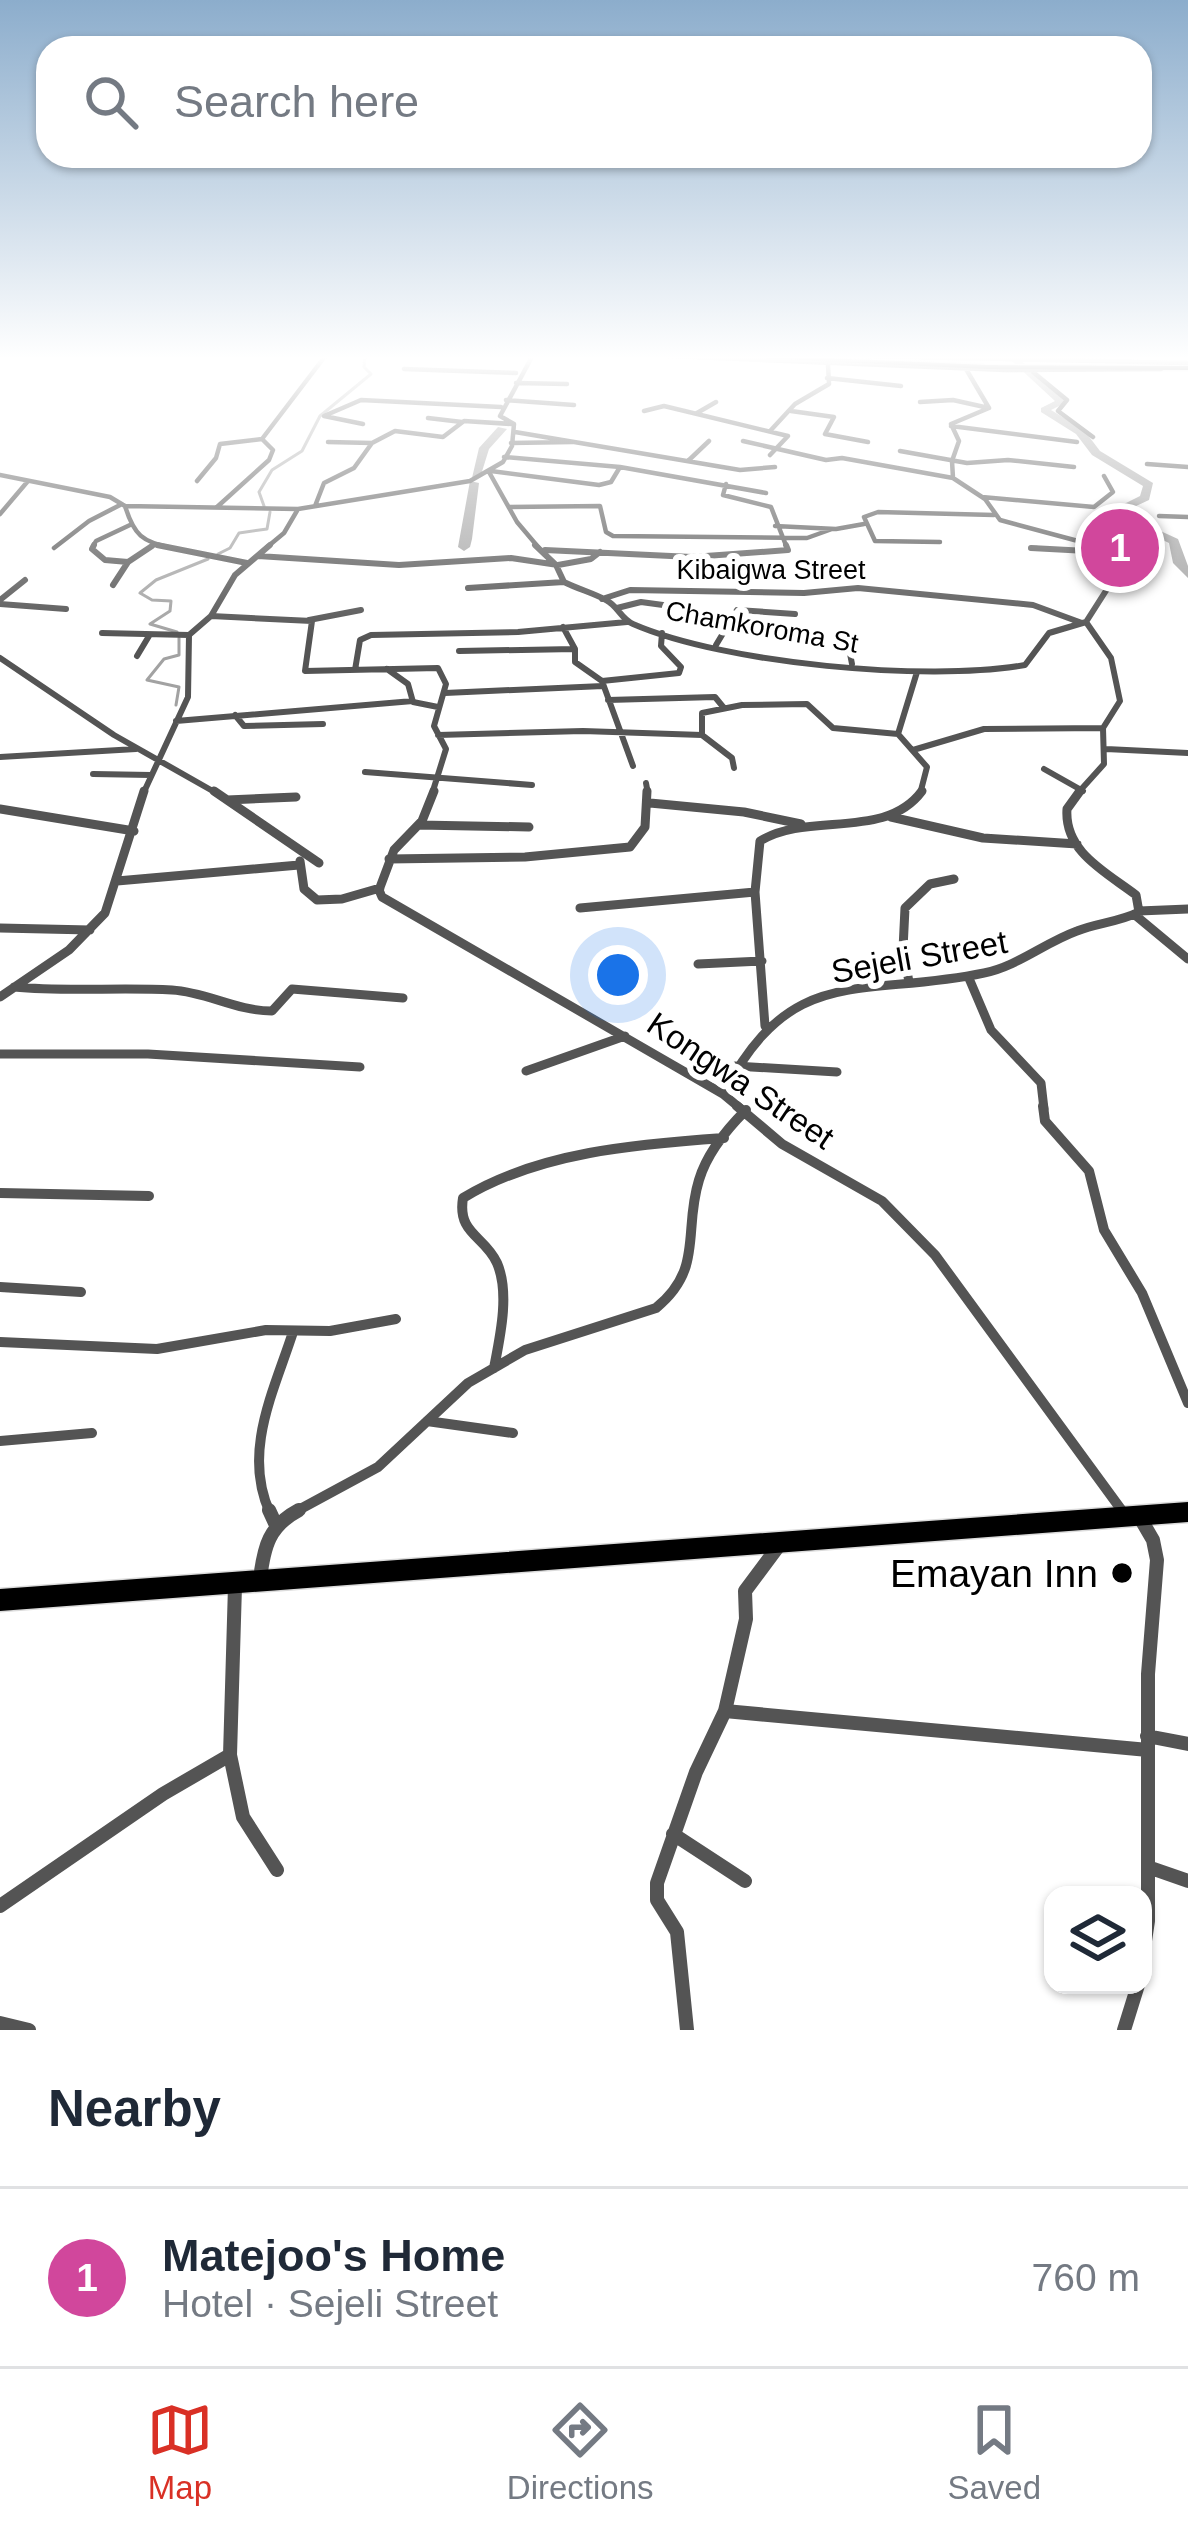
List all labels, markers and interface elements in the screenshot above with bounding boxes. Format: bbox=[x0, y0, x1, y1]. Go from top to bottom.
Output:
search box bbox=[36, 36, 1152, 168]
icon: search bbox=[78, 69, 144, 135]
text: Search here bbox=[174, 76, 419, 127]
pin: 1 bbox=[1081, 503, 1159, 593]
street label: Kibaigwa Street bbox=[676, 555, 866, 585]
street label: Chamkoroma St bbox=[663, 595, 861, 659]
street label: Sejeli Street bbox=[828, 923, 1010, 990]
your location bbox=[588, 945, 648, 1005]
street label: Kongwa Street bbox=[641, 1005, 841, 1156]
place label: Emayan Inn bbox=[890, 1552, 1098, 1595]
marker: Emayan Inn bbox=[1109, 1560, 1135, 1586]
map controls bbox=[1044, 1886, 1152, 1994]
button: layers bbox=[1044, 1886, 1152, 1994]
text: Nearby bbox=[48, 2080, 221, 2137]
text: Matejoo's Home bbox=[162, 2230, 505, 2281]
text: 1 bbox=[76, 2256, 98, 2299]
text: 760 m bbox=[1032, 2256, 1140, 2299]
text: Hotel · Sejeli Street bbox=[162, 2282, 498, 2325]
tab: Map bbox=[147, 2397, 213, 2507]
tab: Directions bbox=[507, 2397, 654, 2507]
tab: Saved bbox=[947, 2397, 1041, 2507]

